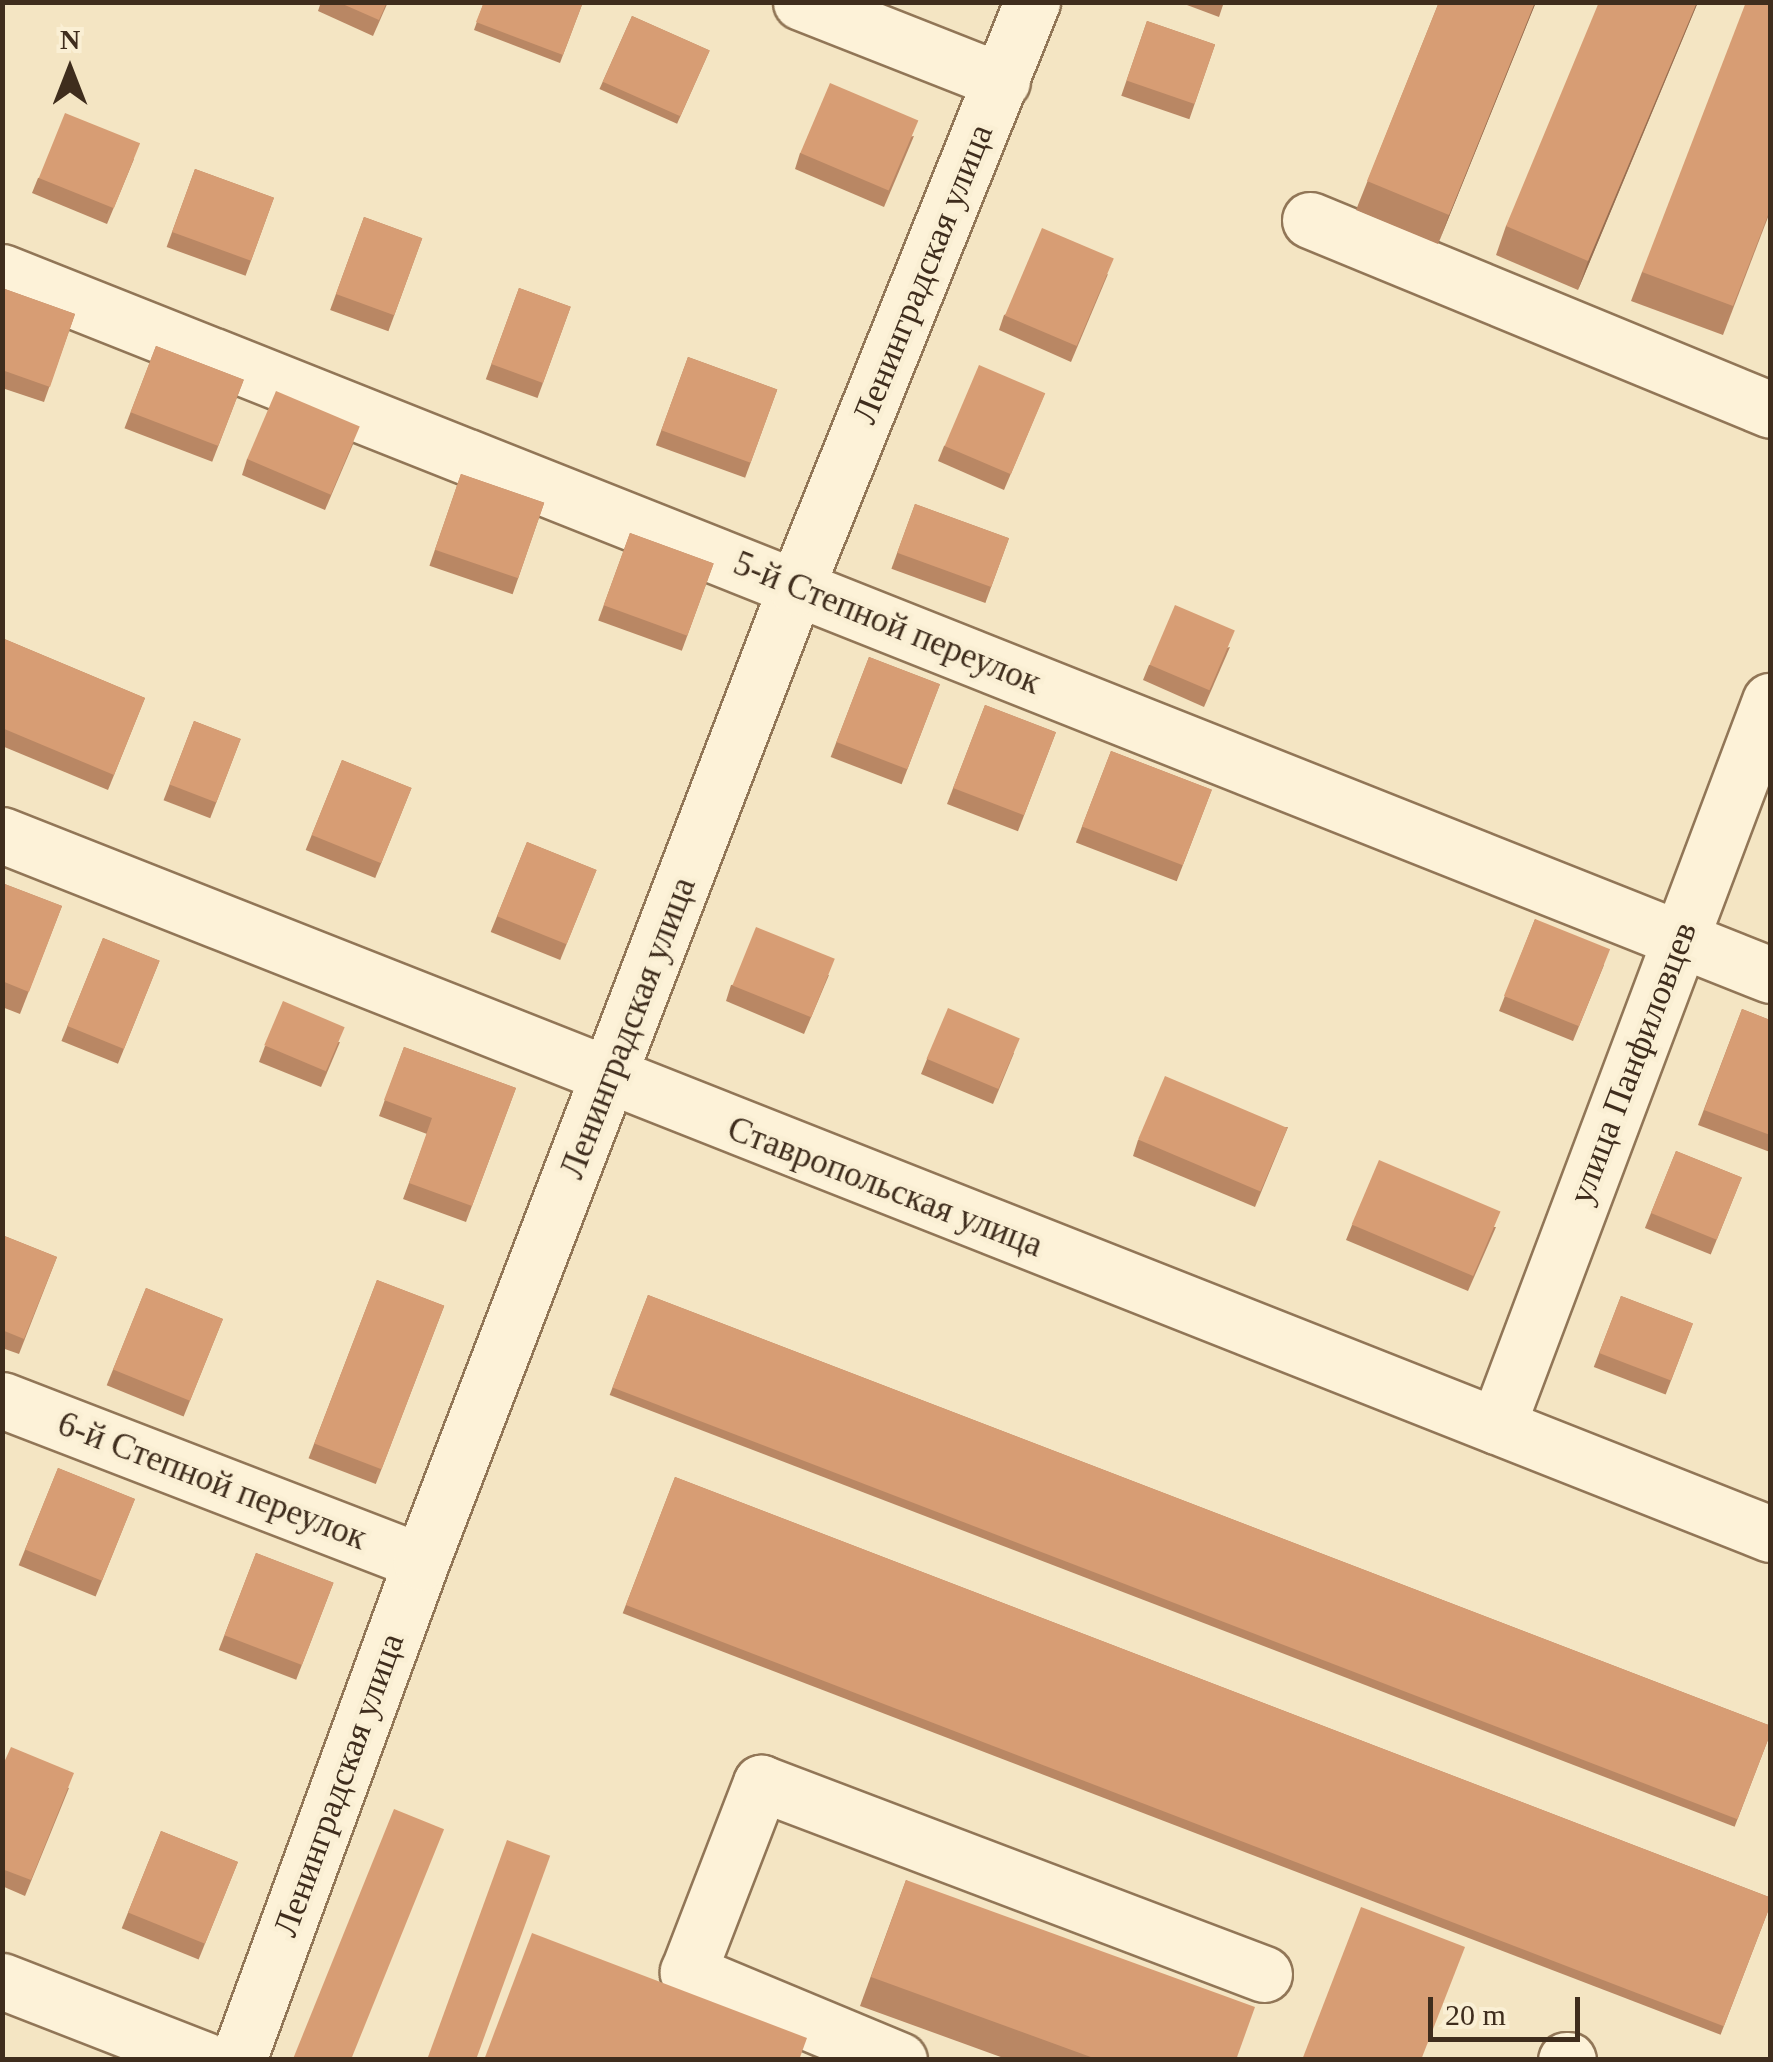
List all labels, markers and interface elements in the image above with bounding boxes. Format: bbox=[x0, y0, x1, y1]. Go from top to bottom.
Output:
north arrow bbox=[20, 20, 120, 120]
text: N bbox=[60, 24, 80, 55]
street label: Ленинградская улица bbox=[844, 118, 1002, 430]
street label: 5-й Степной переулок bbox=[727, 542, 1047, 704]
street label: Ленинградская улица bbox=[551, 871, 705, 1185]
street label: улица Панфиловцев bbox=[1560, 916, 1706, 1210]
street label: Ставропольская улица bbox=[722, 1108, 1048, 1266]
street label: 6-й Степной переулок bbox=[52, 1403, 372, 1559]
street label: Ленинградская улица bbox=[265, 1628, 413, 1942]
scale bar bbox=[1433, 1977, 1586, 2039]
text: 20 m bbox=[1445, 1998, 1506, 2031]

